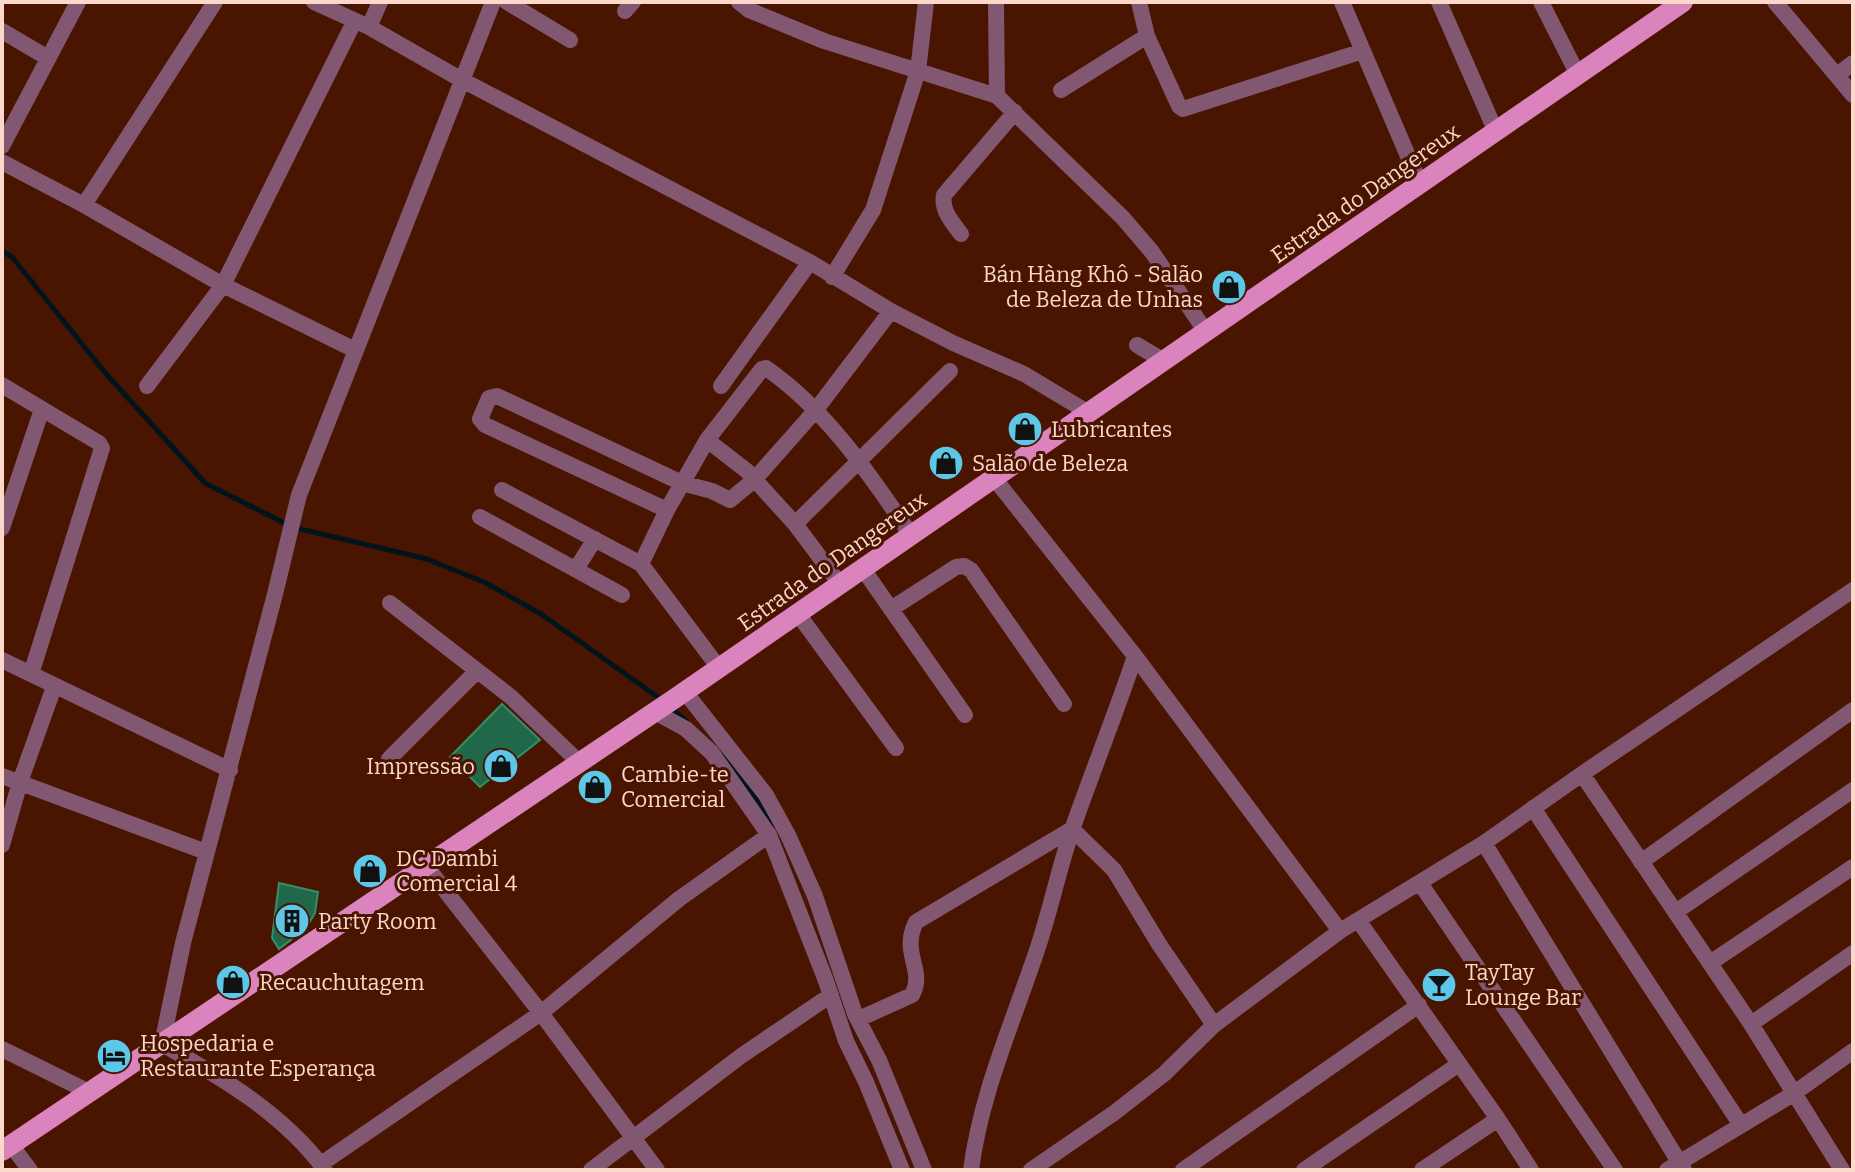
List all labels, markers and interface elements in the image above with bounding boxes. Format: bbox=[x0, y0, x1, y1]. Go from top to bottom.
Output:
street label: Estrada do Dangereux bbox=[1266, 118, 1465, 269]
place label: Bán Hàng Khô - Salão de Beleza de Unhas bbox=[983, 261, 1203, 313]
shop icon: Bán Hàng Khô - Salão de Beleza de Unhas bbox=[1210, 268, 1248, 306]
shop icon: Lubricantes bbox=[1006, 410, 1044, 448]
place label: Lubricantes bbox=[1051, 416, 1172, 443]
shop icon: Salão de Beleza bbox=[927, 444, 965, 482]
place label: Salão de Beleza bbox=[972, 450, 1128, 477]
street label: Estrada do Dangereux bbox=[733, 486, 932, 637]
shop icon: Impressão bbox=[482, 747, 520, 785]
place label: Impressão bbox=[366, 753, 475, 780]
place label: Cambie-te Comercial bbox=[621, 761, 729, 813]
shop icon: Cambie-te Comercial bbox=[576, 768, 614, 806]
place label: DC Dambi Comercial 4 bbox=[396, 845, 517, 897]
shop icon: DC Dambi Comercial 4 bbox=[351, 852, 389, 890]
building icon: Party Room bbox=[273, 902, 311, 940]
place label: Party Room bbox=[318, 908, 436, 935]
place label: TayTay Lounge Bar bbox=[1465, 959, 1581, 1011]
shop icon: Recauchutagem bbox=[214, 963, 252, 1001]
bar icon: TayTay Lounge Bar bbox=[1420, 966, 1458, 1004]
place label: Recauchutagem bbox=[259, 969, 425, 996]
place label: Hospedaria e Restaurante Esperança bbox=[140, 1030, 376, 1082]
hotel icon: Hospedaria e Restaurante Esperança bbox=[95, 1037, 133, 1075]

